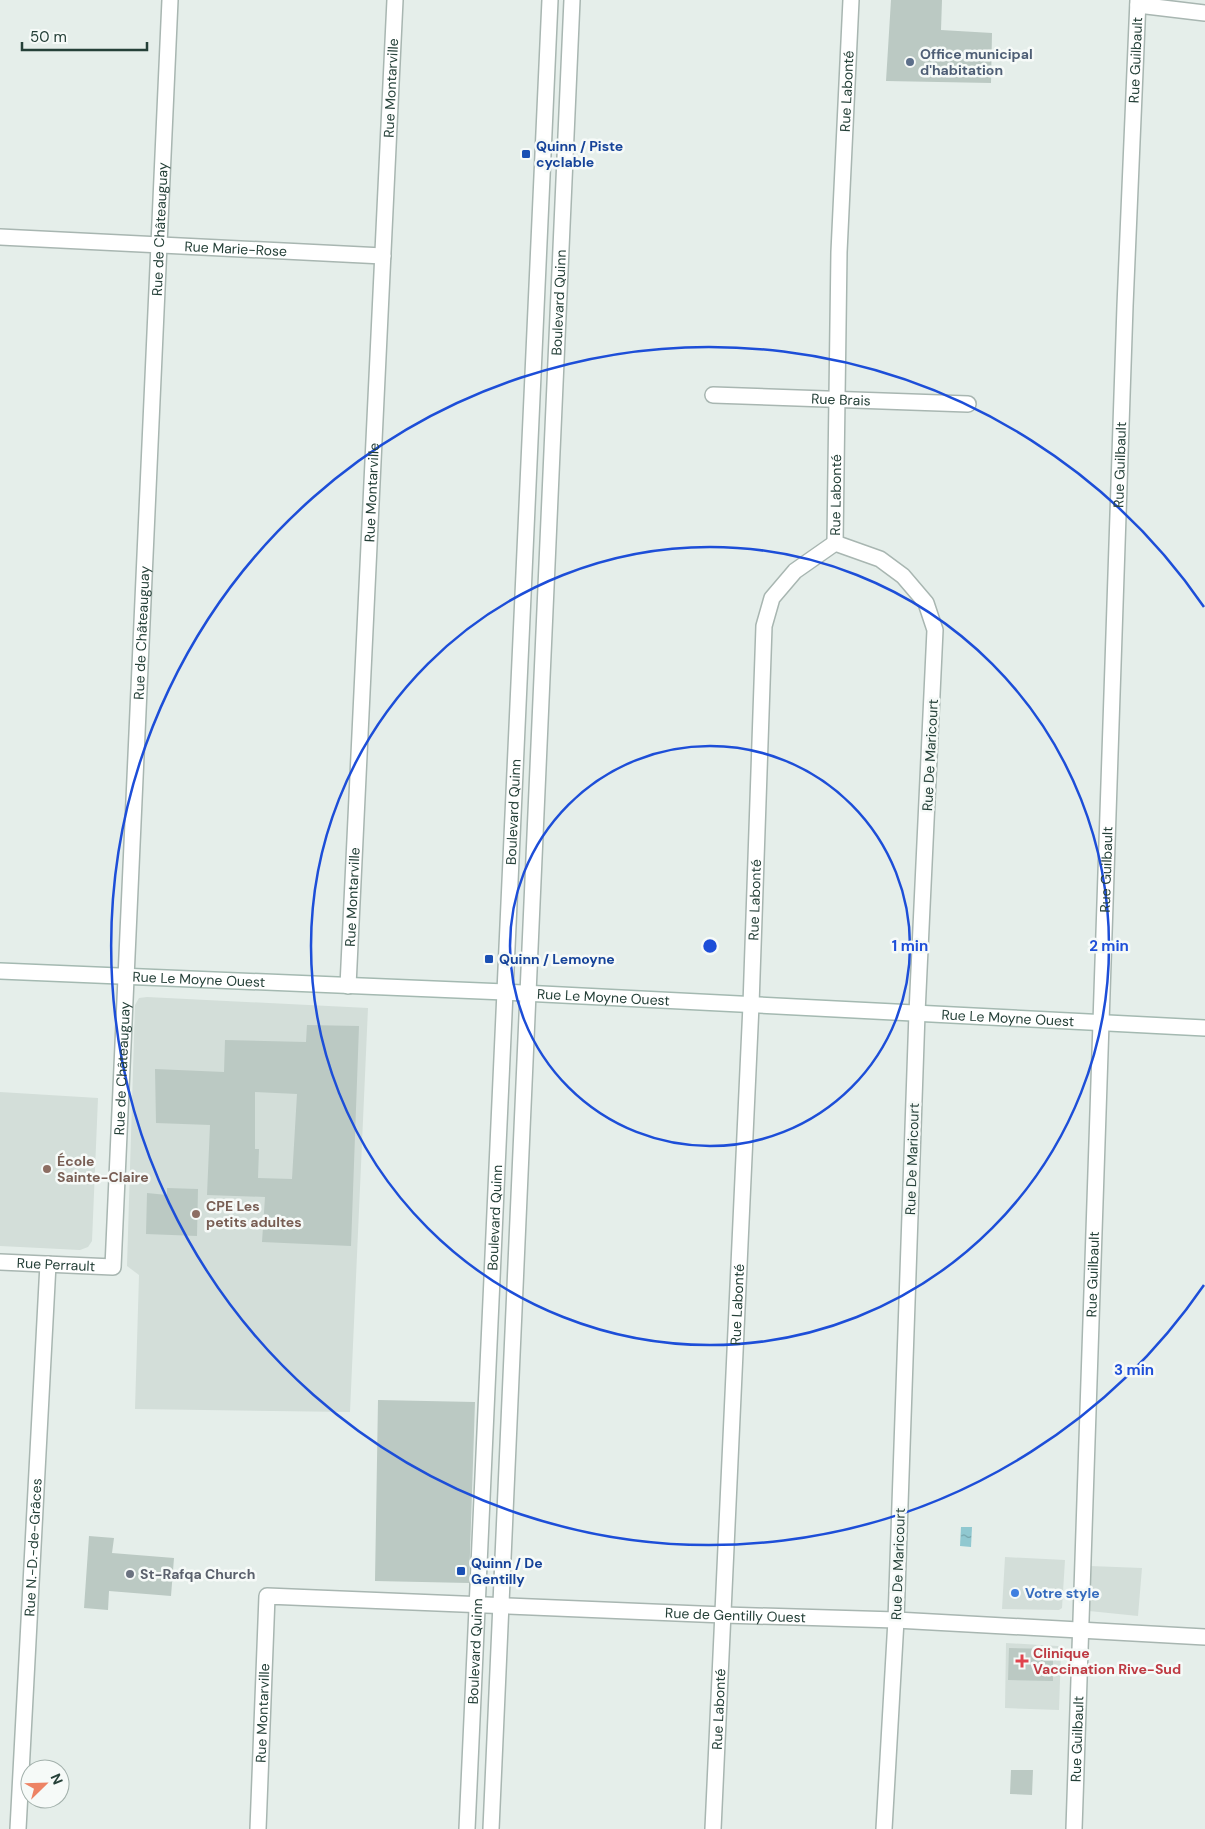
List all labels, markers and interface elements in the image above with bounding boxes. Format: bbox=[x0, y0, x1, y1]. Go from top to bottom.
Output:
street label: Rue Guilbault bbox=[1125, 17, 1146, 104]
scale bar bbox=[22, 20, 148, 52]
text: 50 m bbox=[30, 27, 67, 47]
street label: Rue Montarville bbox=[379, 38, 402, 138]
place label: Office municipal d'habitation bbox=[920, 45, 1033, 79]
street label: Rue Labonté bbox=[836, 50, 858, 132]
marker: Office municipal d'habitation bbox=[904, 56, 916, 68]
place label: Quinn / Piste cyclable bbox=[536, 137, 623, 171]
marker: Quinn / Piste cyclable bbox=[520, 148, 532, 160]
street label: Rue de Châteauguay bbox=[148, 162, 172, 296]
street label: Rue Marie-Rose bbox=[184, 237, 288, 260]
street label: Boulevard Quinn bbox=[547, 249, 570, 356]
street label: Rue Brais bbox=[811, 389, 871, 410]
street label: Rue Guilbault bbox=[1109, 421, 1130, 508]
street label: Rue Montarville bbox=[360, 442, 383, 543]
street label: Rue Labonté bbox=[826, 454, 845, 536]
street label: Rue de Châteauguay bbox=[130, 565, 154, 700]
street label: Rue De Maricourt bbox=[918, 698, 942, 812]
street label: Boulevard Quinn bbox=[502, 759, 525, 865]
street label: Rue Guilbault bbox=[1096, 826, 1117, 913]
street label: Rue Montarville bbox=[341, 847, 364, 947]
street label: Rue Labonté bbox=[744, 859, 765, 941]
text: 1 min bbox=[892, 936, 928, 956]
text: 2 min bbox=[1089, 936, 1129, 956]
centre of rings bbox=[701, 937, 719, 955]
place label: Quinn / Lemoyne bbox=[499, 950, 615, 968]
marker: Quinn / Lemoyne bbox=[483, 953, 495, 965]
street label: Rue Le Moyne Ouest bbox=[132, 968, 266, 991]
street label: Rue Le Moyne Ouest bbox=[537, 985, 670, 1009]
street label: Rue de Châteauguay bbox=[110, 1001, 134, 1136]
street label: Rue Le Moyne Ouest bbox=[941, 1005, 1075, 1030]
street label: Rue De Maricourt bbox=[901, 1103, 923, 1215]
place label: École Sainte-Claire bbox=[57, 1152, 149, 1186]
marker: École Sainte-Claire bbox=[41, 1163, 53, 1175]
street label: Boulevard Quinn bbox=[483, 1164, 506, 1271]
place label: CPE Les petits adultes bbox=[206, 1197, 302, 1231]
marker: CPE Les petits adultes bbox=[190, 1208, 202, 1220]
street label: Rue Guilbault bbox=[1082, 1231, 1103, 1318]
street label: Rue Perrault bbox=[16, 1254, 95, 1275]
street label: Rue Labonté bbox=[726, 1263, 748, 1346]
text: 3 min bbox=[1114, 1360, 1154, 1380]
street label: Rue N.-D.-de-Grâces bbox=[20, 1478, 46, 1617]
street label: Rue De Maricourt bbox=[887, 1508, 909, 1620]
place label: Quinn / De Gentilly bbox=[471, 1554, 543, 1588]
place label: St-Rafqa Church bbox=[140, 1565, 255, 1583]
marker: Quinn / De Gentilly bbox=[455, 1565, 467, 1577]
marker: St-Rafqa Church bbox=[124, 1568, 136, 1580]
place label: Votre style bbox=[1025, 1584, 1100, 1602]
marker: Votre style bbox=[1009, 1587, 1021, 1599]
street label: Boulevard Quinn bbox=[464, 1598, 486, 1705]
street label: Rue de Gentilly Ouest bbox=[665, 1604, 806, 1626]
place label: Clinique Vaccination Rive-Sud bbox=[1033, 1644, 1181, 1678]
marker: Clinique Vaccination Rive-Sud bbox=[1015, 1654, 1029, 1668]
street label: Rue Montarville bbox=[252, 1663, 273, 1763]
street label: Rue Labonté bbox=[708, 1668, 729, 1750]
street label: Rue Guilbault bbox=[1067, 1696, 1087, 1782]
north arrow bbox=[20, 1759, 70, 1809]
text: N bbox=[47, 1771, 67, 1787]

